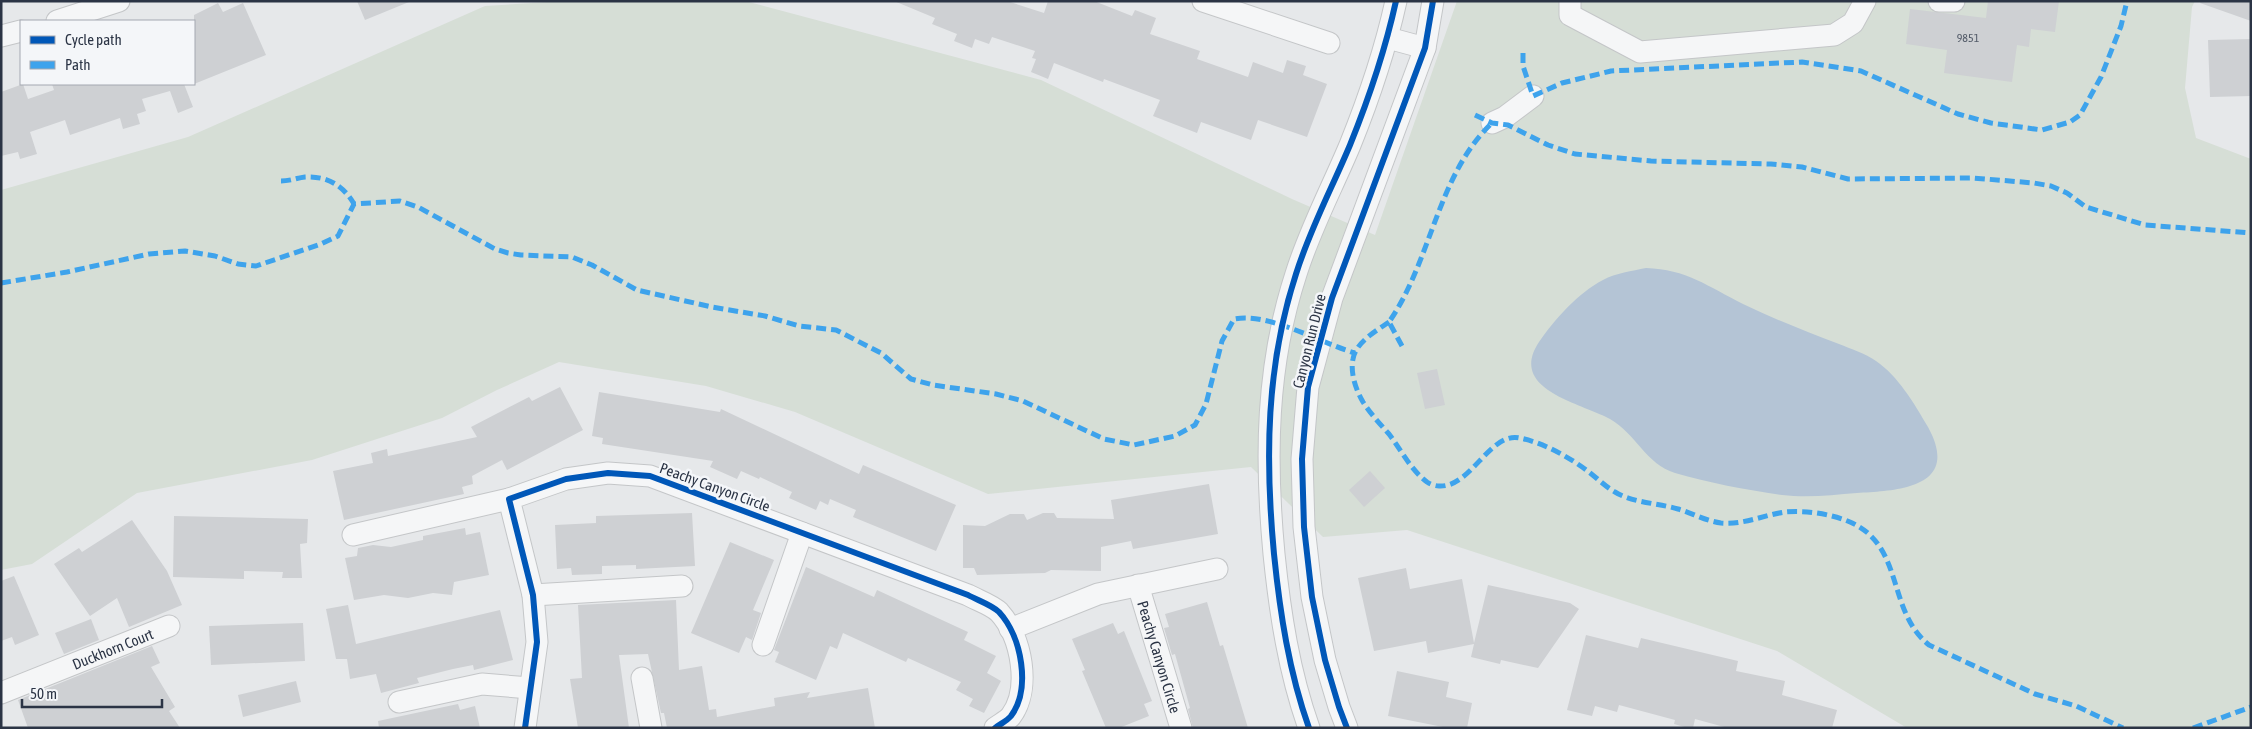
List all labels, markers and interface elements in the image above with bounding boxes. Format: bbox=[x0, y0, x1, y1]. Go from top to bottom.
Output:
legend bbox=[20, 20, 195, 85]
text: Cycle path bbox=[65, 31, 122, 48]
house number: 9851 bbox=[1957, 31, 1980, 45]
text: Path bbox=[65, 56, 91, 73]
street label: Canyon Run Drive bbox=[1289, 292, 1329, 390]
street label: Peachy Canyon Circle bbox=[657, 459, 773, 515]
street label: Peachy Canyon Circle bbox=[1135, 599, 1185, 715]
street label: Duckhorn Court bbox=[70, 625, 155, 672]
scale bar bbox=[22, 676, 162, 708]
text: 50 m bbox=[30, 685, 57, 702]

